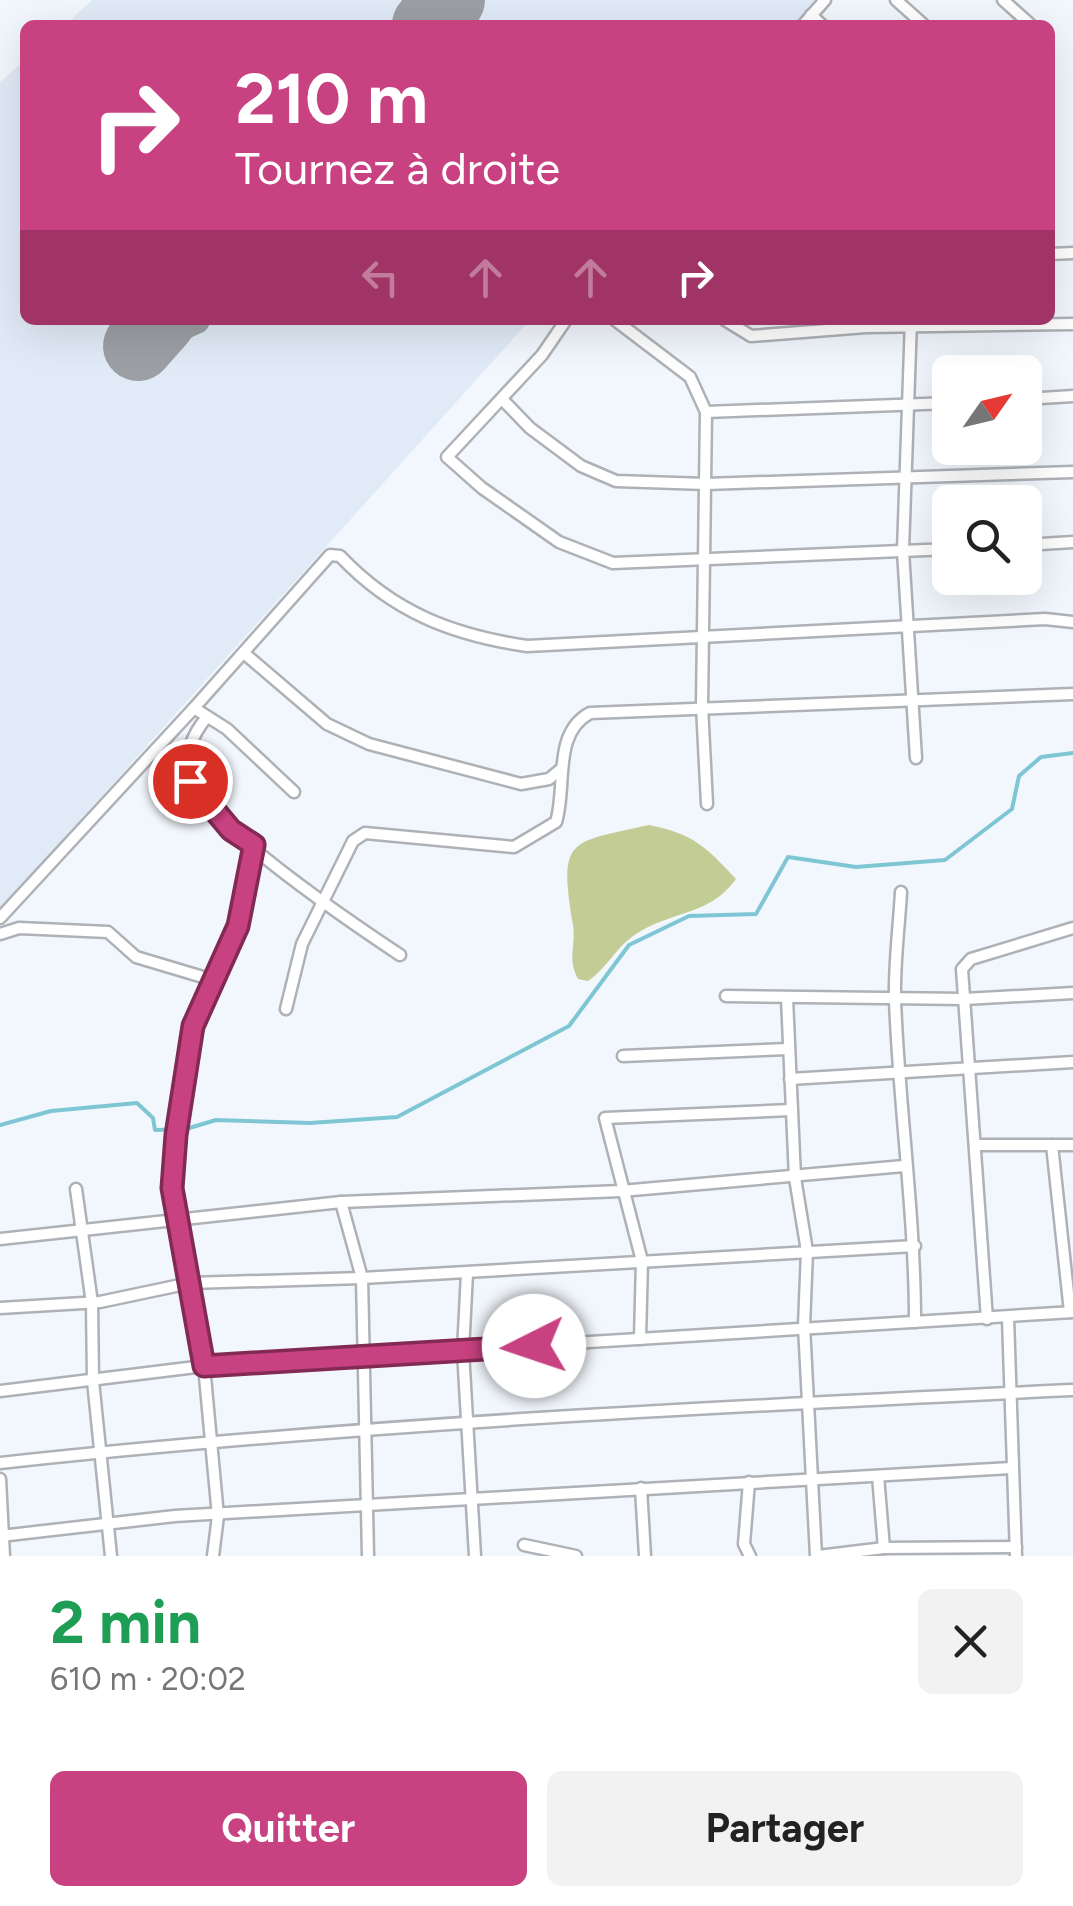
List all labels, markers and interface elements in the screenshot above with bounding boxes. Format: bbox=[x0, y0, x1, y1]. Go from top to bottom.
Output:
text: 210 m bbox=[235, 56, 428, 141]
icon: right bbox=[70, 60, 200, 190]
text: Tournez à droite bbox=[235, 141, 560, 195]
icon: left bbox=[353, 250, 408, 305]
icon: ahead bbox=[458, 250, 513, 305]
icon: ahead bbox=[563, 250, 618, 305]
icon: right bbox=[668, 250, 723, 305]
north arrow bbox=[932, 355, 1042, 465]
map controls bbox=[932, 355, 1042, 595]
button: search bbox=[932, 485, 1042, 595]
pin bbox=[148, 739, 233, 824]
icon: arrive bbox=[163, 754, 218, 809]
position arrow bbox=[482, 1294, 586, 1398]
text: 2 min bbox=[50, 1586, 201, 1658]
button: close bbox=[918, 1589, 1023, 1694]
text: 610 m · 20:02 bbox=[50, 1660, 246, 1698]
button: Quitter bbox=[50, 1771, 527, 1886]
button: Partager bbox=[547, 1771, 1023, 1886]

